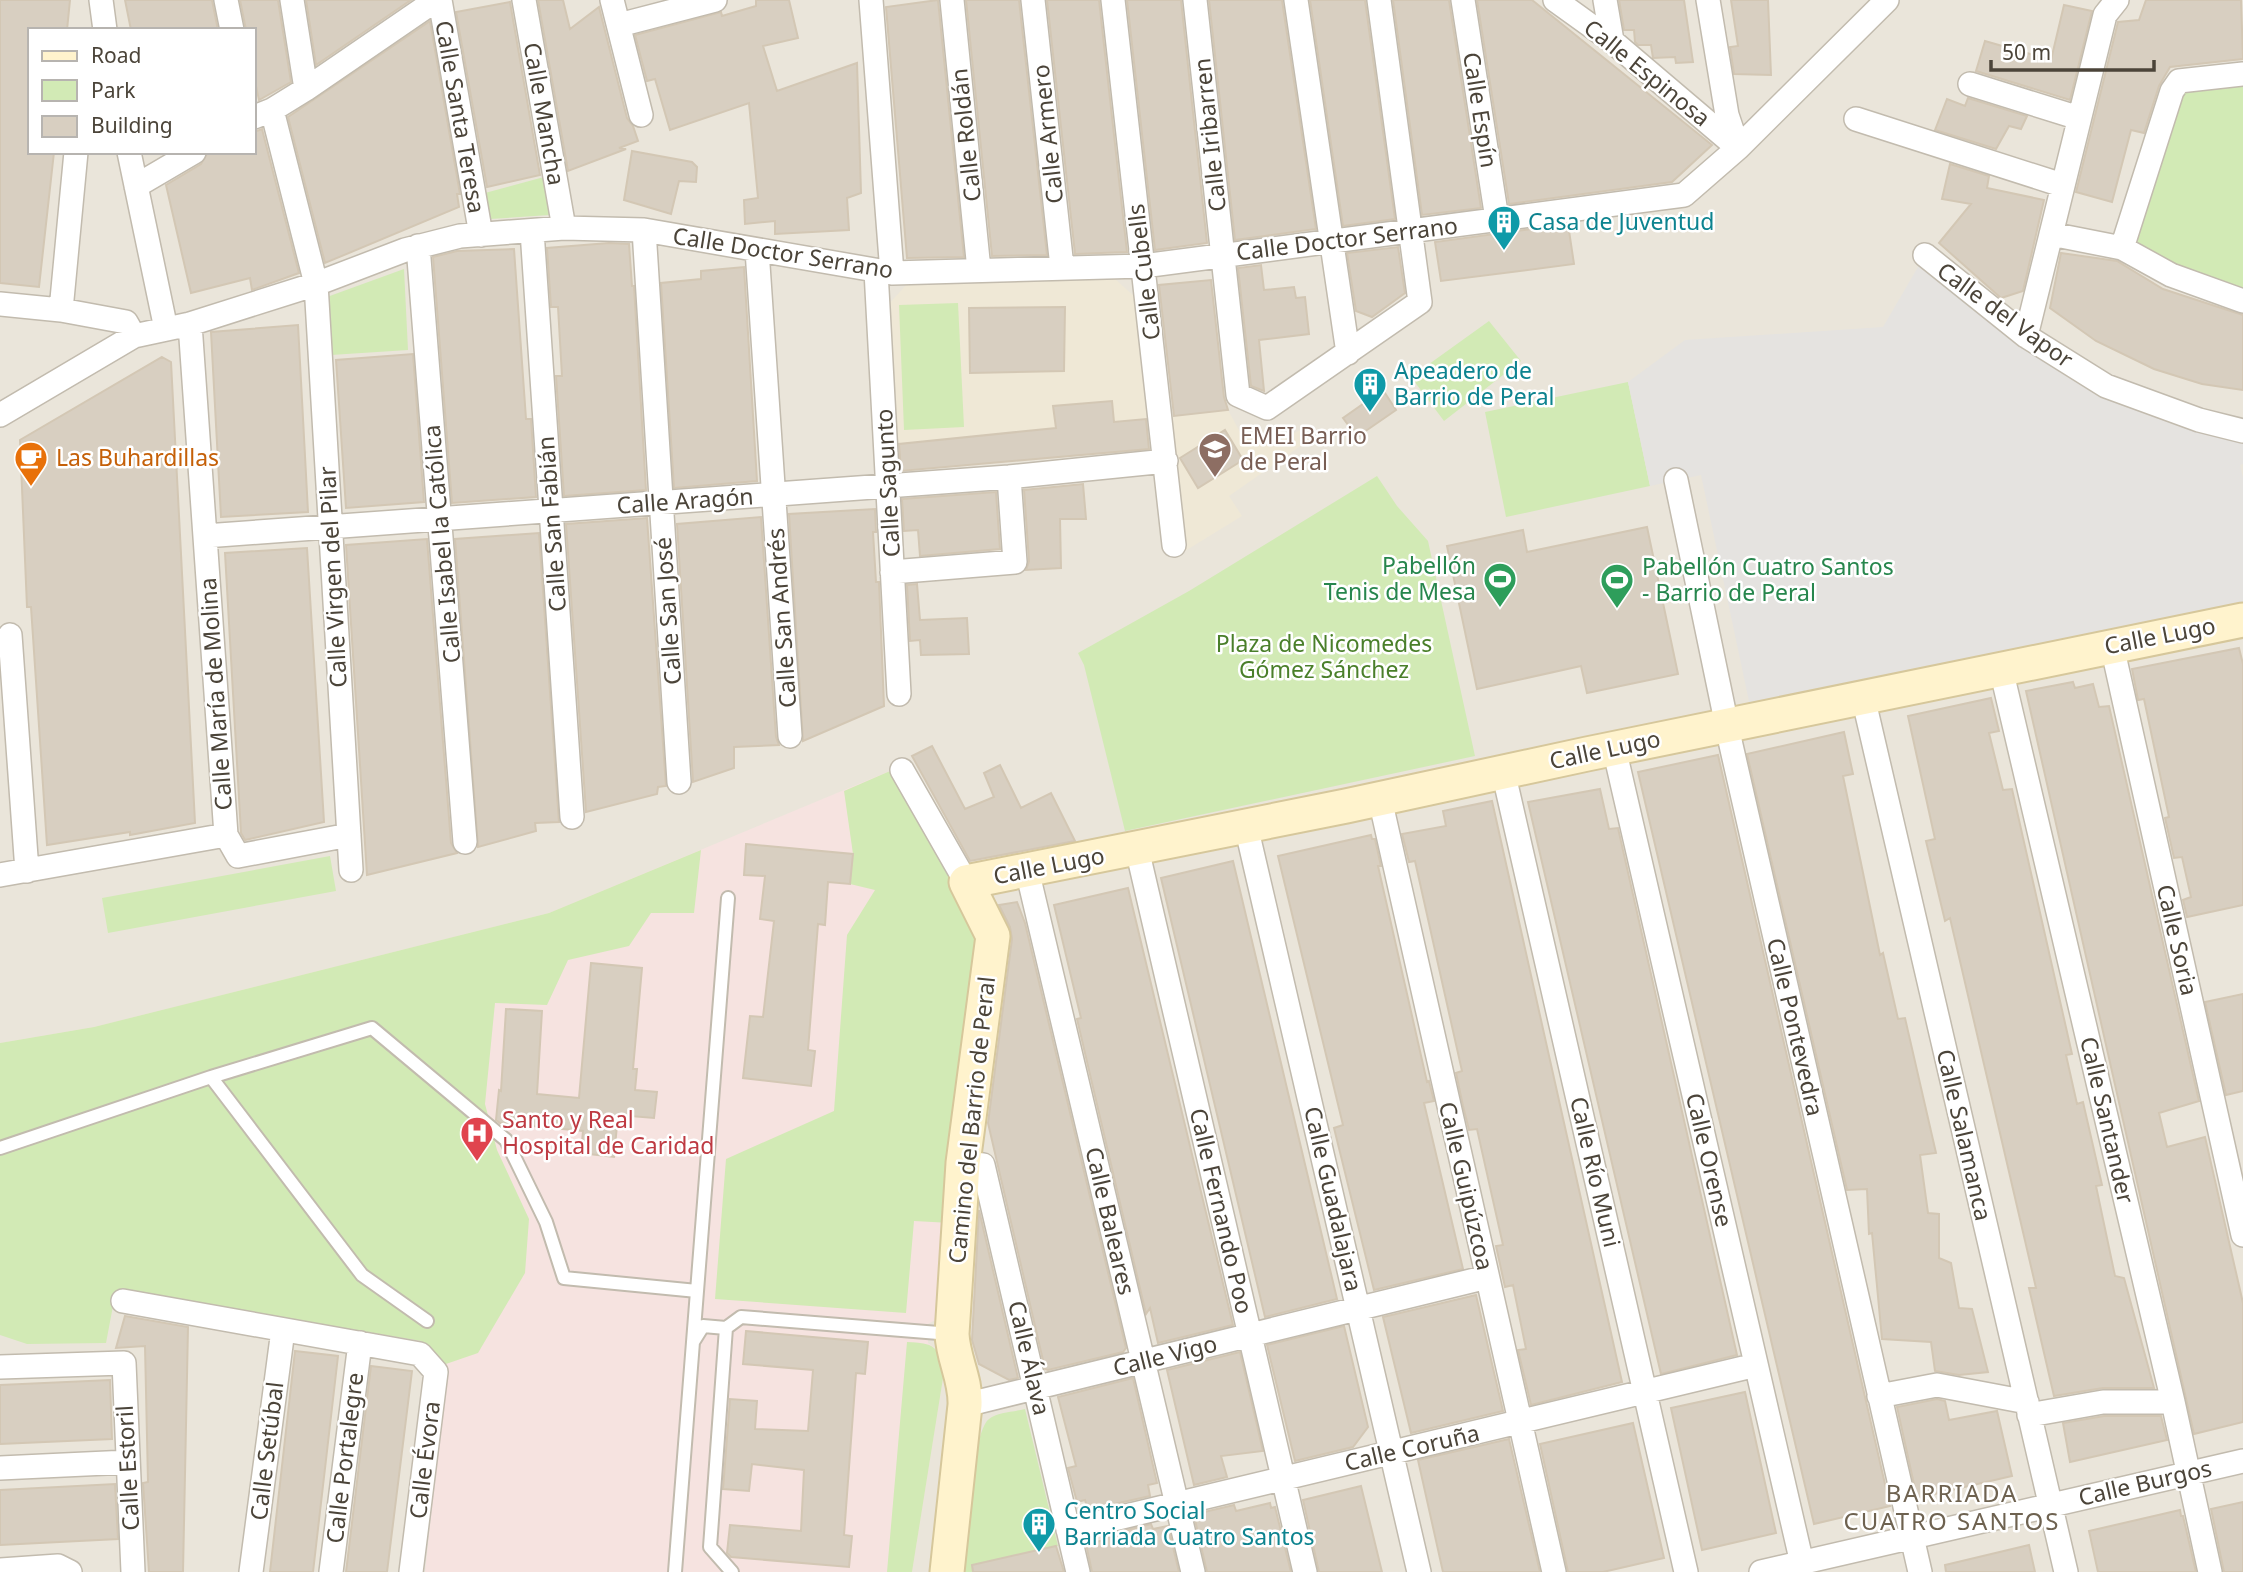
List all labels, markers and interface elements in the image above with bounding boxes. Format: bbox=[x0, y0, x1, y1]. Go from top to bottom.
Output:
street label: Calle Espinosa bbox=[1578, 11, 1718, 133]
street label: Calle Santa Teresa bbox=[428, 18, 494, 216]
legend bbox=[28, 28, 256, 154]
scale bar bbox=[1991, 28, 2154, 72]
text: 50 m bbox=[2002, 38, 2051, 66]
street label: Calle Mancha bbox=[517, 40, 573, 188]
text: Road bbox=[91, 41, 141, 69]
street label: Calle Espín bbox=[1456, 50, 1506, 170]
street label: Calle Iribarren bbox=[1185, 57, 1233, 213]
street label: Calle Armero bbox=[1024, 63, 1070, 205]
street label: Calle Roldán bbox=[942, 67, 988, 203]
text: Park bbox=[91, 76, 136, 104]
text: Building bbox=[91, 111, 173, 139]
street label: Calle Cubells bbox=[1119, 202, 1167, 342]
building icon: Casa de Juventud bbox=[1485, 203, 1523, 252]
place label: Casa de Juventud bbox=[1528, 205, 1714, 237]
street label: Calle Doctor Serrano bbox=[1234, 209, 1459, 267]
street label: Calle Doctor Serrano bbox=[671, 219, 896, 285]
street label: Calle del Vapor bbox=[1931, 254, 2081, 375]
place label: Apeadero de Barrio de Peral bbox=[1394, 354, 1555, 412]
building icon: Apeadero de Barrio de Peral bbox=[1351, 365, 1389, 414]
street label: Calle Sagunto bbox=[867, 408, 907, 558]
place label: EMEI Barrio de Peral bbox=[1240, 419, 1367, 477]
street label: Calle Isabel la Católica bbox=[415, 423, 467, 665]
school or university icon: EMEI Barrio de Peral bbox=[1196, 430, 1234, 479]
street label: Calle San Fabián bbox=[529, 435, 573, 613]
cafe icon: Las Buhardillas bbox=[12, 439, 50, 488]
place label: Las Buhardillas bbox=[56, 441, 219, 473]
street label: Calle Virgen del Pilar bbox=[310, 465, 354, 689]
street label: Calle Aragón bbox=[615, 479, 754, 521]
street label: Calle San Andrés bbox=[759, 527, 803, 709]
street label: Calle San José bbox=[646, 536, 688, 686]
place label: Pabellón Tenis de Mesa bbox=[1324, 549, 1476, 607]
place label: Pabellón Cuatro Santos - Barrio de Peral bbox=[1642, 550, 1894, 608]
sports icon: Pabellón Tenis de Mesa bbox=[1481, 560, 1519, 609]
sports icon: Pabellón Cuatro Santos - Barrio de Peral bbox=[1598, 561, 1636, 610]
street label: Calle María de Molina bbox=[191, 577, 239, 812]
street label: Calle Lugo bbox=[2101, 609, 2218, 661]
park label: Plaza de Nicomedes Gómez Sánchez bbox=[1216, 627, 1432, 685]
street label: Calle Lugo bbox=[1546, 722, 1663, 776]
street label: Calle Lugo bbox=[990, 839, 1107, 891]
street label: Calle Soria bbox=[2150, 881, 2206, 998]
street label: Calle Pontevedra bbox=[1760, 935, 1832, 1119]
street label: Camino del Barrio de Peral bbox=[940, 975, 1002, 1265]
street label: Calle Santander bbox=[2073, 1033, 2143, 1207]
street label: Calle Salamanca bbox=[1930, 1046, 2000, 1224]
street label: Calle Orense bbox=[1679, 1090, 1741, 1230]
street label: Calle Río Muni bbox=[1563, 1093, 1629, 1250]
street label: Calle Guipúzcoa bbox=[1432, 1098, 1502, 1273]
place label: Santo y Real Hospital de Caridad bbox=[502, 1103, 714, 1161]
street label: Calle Guadalajara bbox=[1297, 1103, 1371, 1294]
street label: Calle Fernando Poo bbox=[1183, 1105, 1261, 1317]
hospital icon: Santo y Real Hospital de Caridad bbox=[458, 1114, 496, 1163]
street label: Calle Baleares bbox=[1078, 1144, 1144, 1298]
street label: Calle Álava bbox=[1001, 1297, 1059, 1418]
street label: Calle Vigo bbox=[1109, 1327, 1220, 1383]
street label: Calle Portalegre bbox=[318, 1371, 370, 1545]
street label: Calle Setúbal bbox=[242, 1380, 290, 1522]
street label: Calle Évora bbox=[401, 1399, 447, 1521]
street label: Calle Estoril bbox=[108, 1404, 146, 1532]
street label: Calle Coruña bbox=[1341, 1416, 1482, 1478]
street label: Calle Burgos bbox=[2075, 1451, 2215, 1513]
district label: BARRIADA CUATRO SANTOS bbox=[1844, 1476, 2060, 1537]
place label: Centro Social Barriada Cuatro Santos bbox=[1064, 1494, 1315, 1552]
building icon: Centro Social Barriada Cuatro Santos bbox=[1020, 1505, 1058, 1554]

